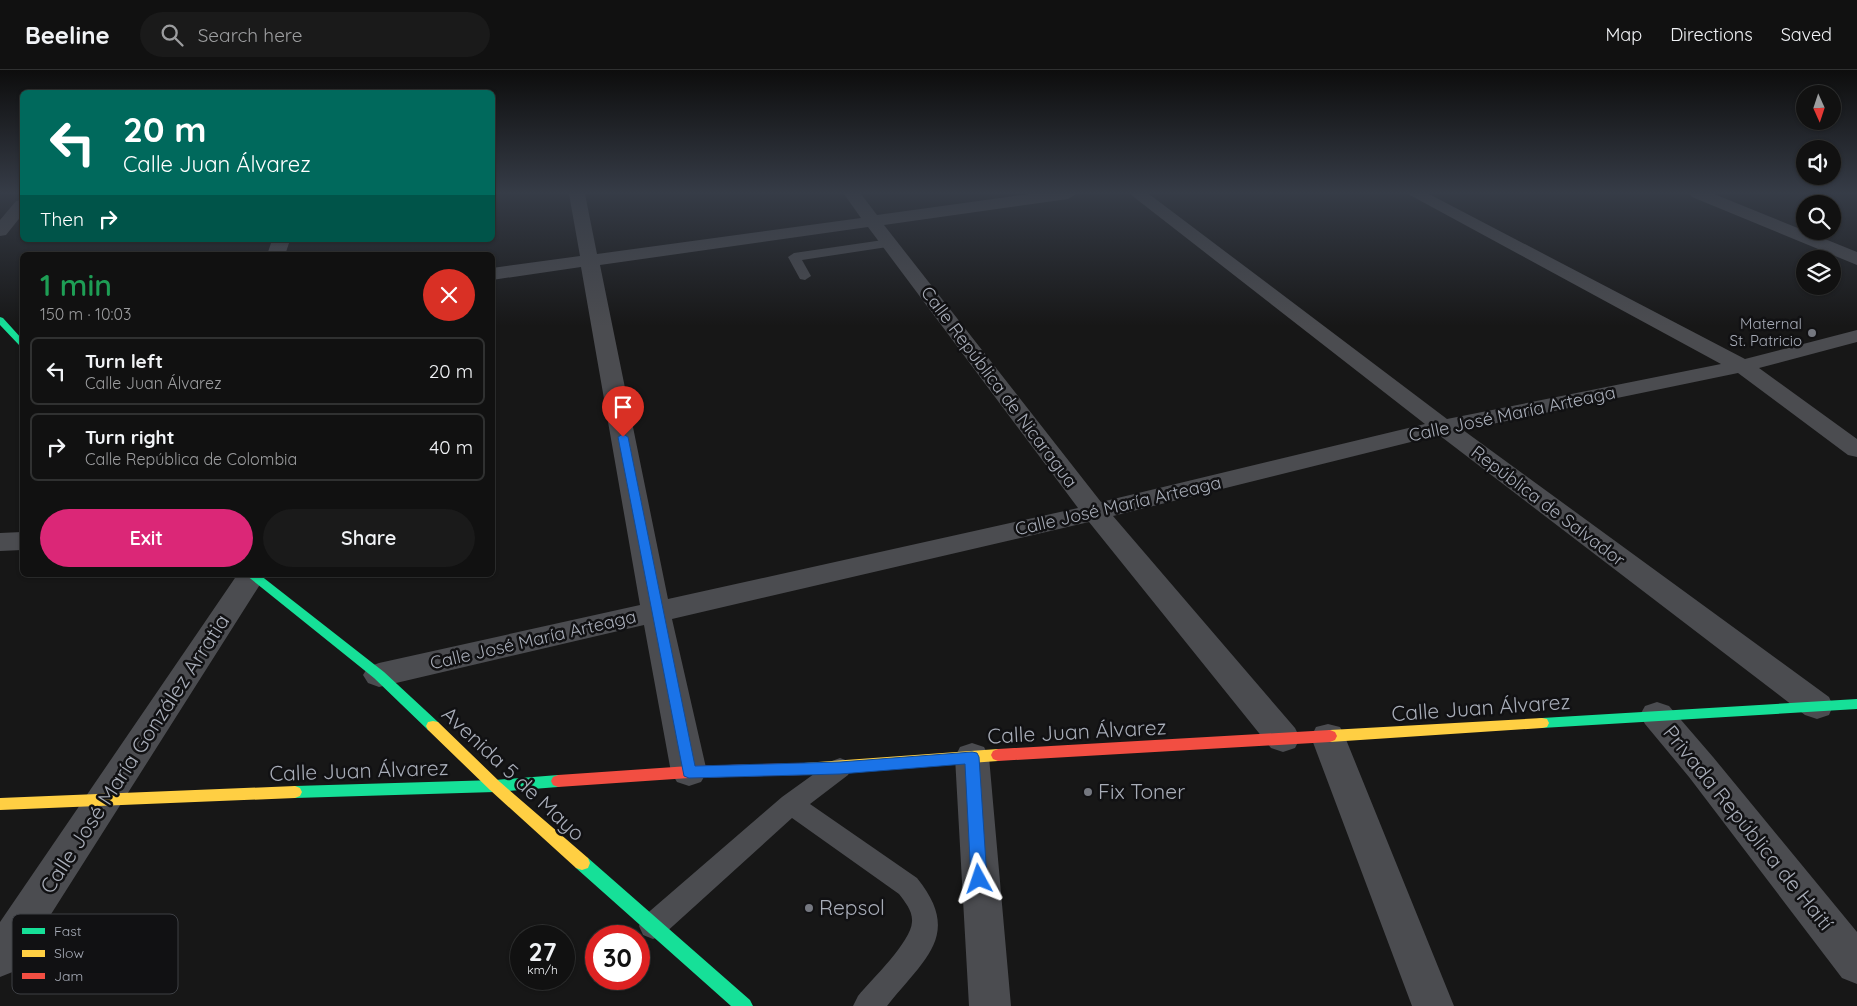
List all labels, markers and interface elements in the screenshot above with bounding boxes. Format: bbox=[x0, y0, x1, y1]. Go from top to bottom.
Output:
search box bbox=[140, 12, 490, 57]
text: Beeline bbox=[25, 20, 110, 50]
icon: search bbox=[158, 21, 186, 49]
text: Search here bbox=[198, 23, 303, 47]
text: Map bbox=[1605, 23, 1642, 46]
text: Directions bbox=[1670, 23, 1753, 46]
text: Saved bbox=[1781, 23, 1832, 46]
north arrow bbox=[1796, 85, 1841, 130]
map controls bbox=[1796, 85, 1841, 295]
text: 20 m bbox=[123, 107, 206, 151]
icon: left bbox=[40, 110, 105, 175]
button: sound bbox=[1796, 140, 1841, 185]
text: Calle Juan Álvarez bbox=[123, 150, 311, 178]
button: search bbox=[1796, 195, 1841, 240]
icon: right bbox=[94, 205, 122, 233]
text: Then bbox=[40, 207, 84, 231]
button: layers bbox=[1796, 250, 1841, 295]
text: 1 min bbox=[40, 266, 112, 304]
button: close bbox=[423, 269, 475, 321]
street label: Calle República de Nicaragua bbox=[916, 281, 1083, 492]
text: 150 m · 10:03 bbox=[40, 304, 131, 324]
place label: Maternal St. Patricio bbox=[1730, 314, 1802, 350]
marker: Maternal St. Patricio bbox=[1806, 327, 1818, 339]
text: Turn left bbox=[85, 349, 163, 373]
icon: left bbox=[42, 357, 70, 385]
text: 20 m bbox=[429, 359, 473, 383]
text: Calle Juan Álvarez bbox=[85, 373, 222, 393]
street label: Calle José María Arteaga bbox=[1406, 380, 1617, 447]
pin bbox=[602, 386, 644, 437]
icon: arrive bbox=[609, 393, 637, 421]
text: Turn right bbox=[85, 425, 174, 449]
icon: right bbox=[42, 433, 70, 461]
text: 40 m bbox=[429, 435, 473, 459]
street label: República de Salvador bbox=[1467, 440, 1630, 571]
text: Calle República de Colombia bbox=[85, 449, 297, 469]
street label: Calle José María Arteaga bbox=[1013, 471, 1223, 540]
button: Exit bbox=[40, 509, 253, 567]
button: Share bbox=[263, 509, 475, 567]
street label: Calle José María Arteaga bbox=[428, 605, 638, 674]
street label: Calle José María González Arratia bbox=[34, 609, 234, 898]
street label: Calle Juan Álvarez bbox=[1391, 688, 1571, 726]
street label: Avenida 5 de Mayo bbox=[437, 700, 590, 846]
street label: Calle Juan Álvarez bbox=[987, 713, 1167, 749]
street label: Privada República de Haití bbox=[1658, 720, 1840, 936]
street label: Calle Juan Álvarez bbox=[269, 754, 449, 786]
place label: Fix Toner bbox=[1098, 778, 1185, 804]
marker: Fix Toner bbox=[1082, 786, 1094, 798]
position arrow bbox=[952, 852, 1004, 904]
place label: Repsol bbox=[819, 894, 885, 920]
marker: Repsol bbox=[803, 902, 815, 914]
legend bbox=[12, 914, 178, 994]
text: Fast bbox=[54, 922, 82, 940]
speed limit sign: 30 bbox=[585, 925, 650, 990]
text: 27 bbox=[529, 936, 556, 967]
text: Slow bbox=[54, 944, 84, 962]
text: km/h bbox=[527, 962, 558, 977]
text: Jam bbox=[54, 967, 83, 985]

